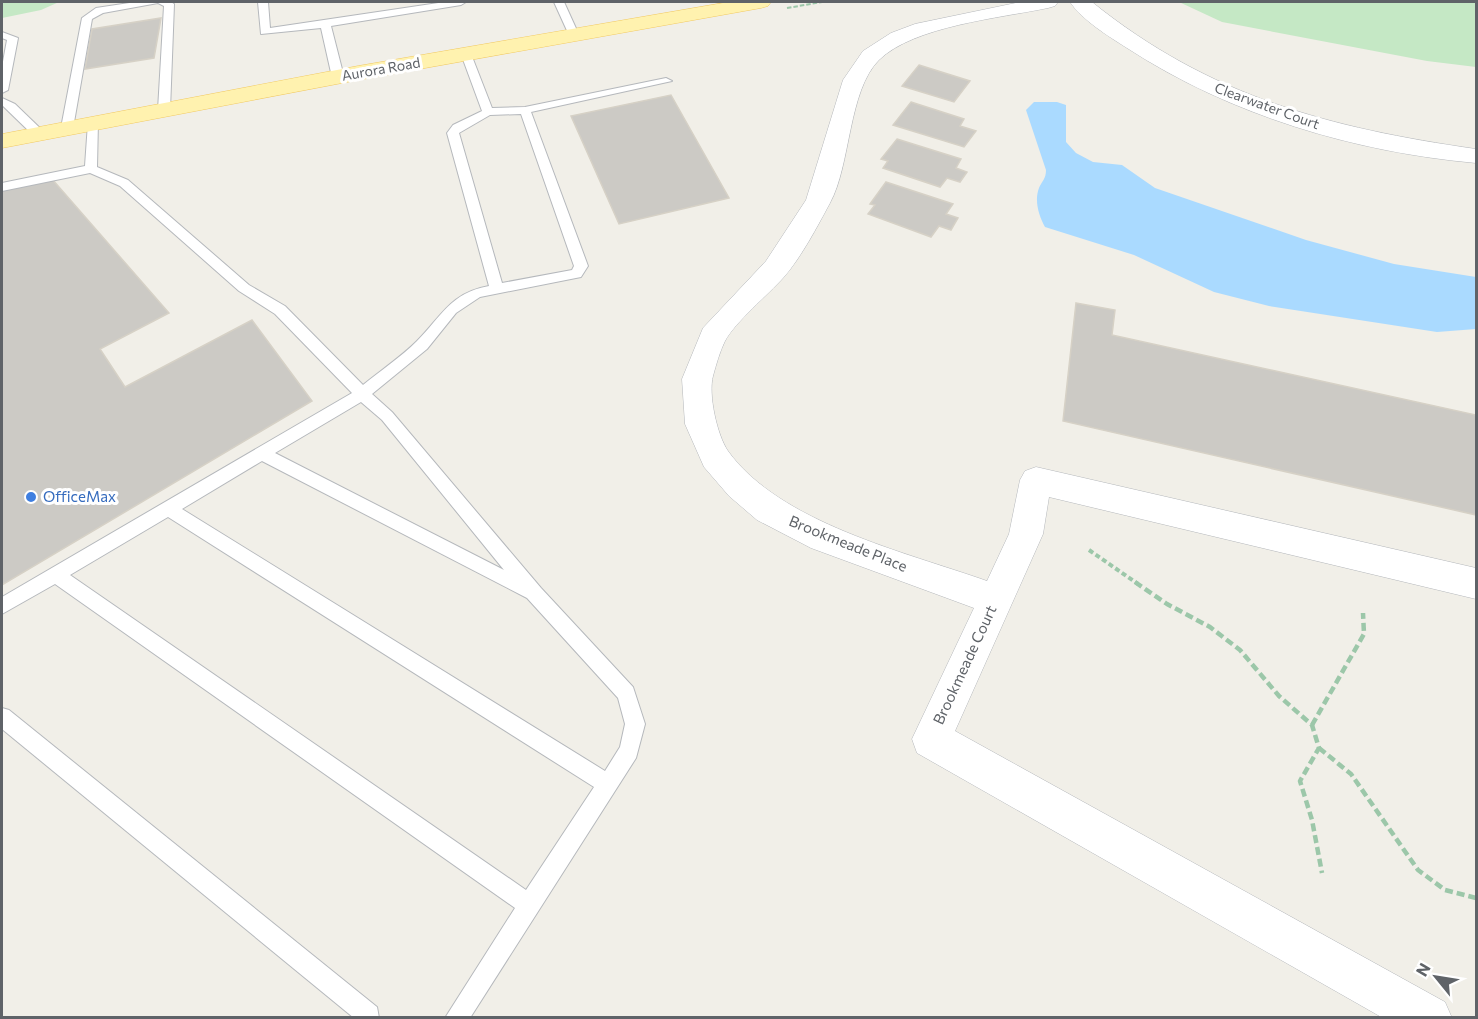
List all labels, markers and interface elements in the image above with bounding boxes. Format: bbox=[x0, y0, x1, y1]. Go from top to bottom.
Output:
street label: Aurora Road bbox=[340, 53, 421, 84]
street label: Clearwater Court bbox=[1212, 79, 1322, 132]
place label: OfficeMax bbox=[43, 487, 116, 505]
marker: OfficeMax bbox=[24, 490, 38, 504]
street label: Brookmeade Place bbox=[787, 511, 910, 575]
street label: Brookmeade Court bbox=[929, 602, 1000, 727]
north arrow bbox=[1406, 947, 1466, 1007]
text: N bbox=[1411, 959, 1434, 979]

